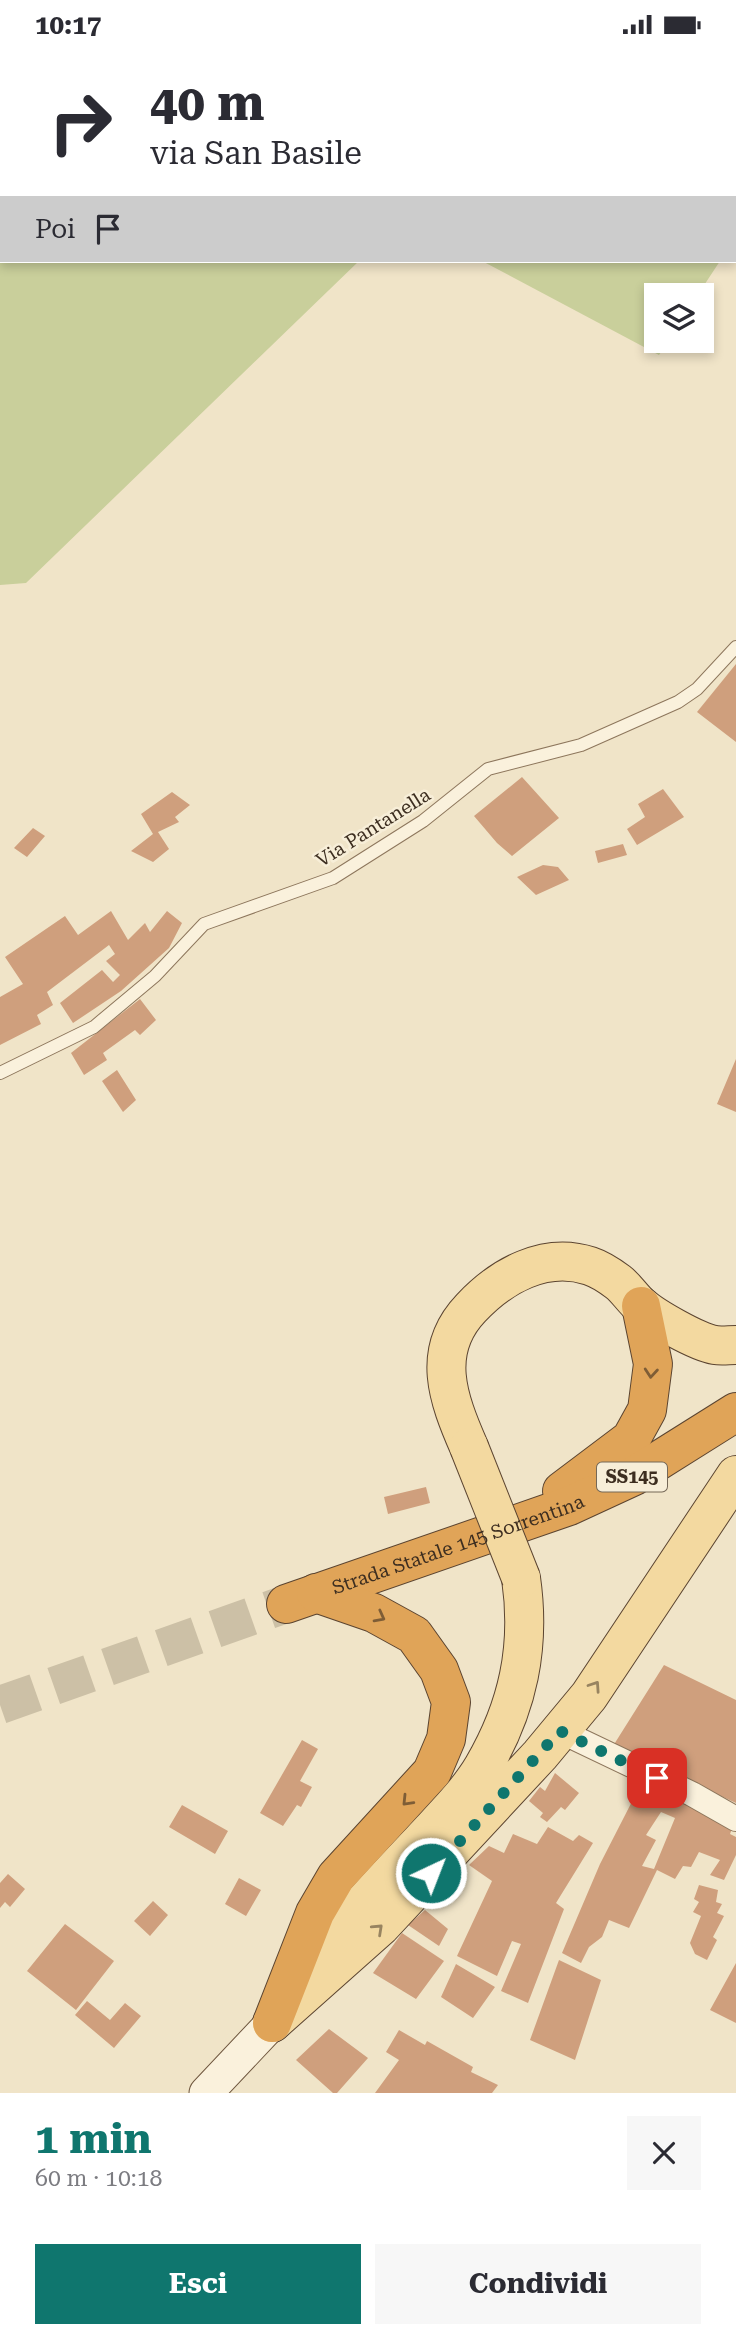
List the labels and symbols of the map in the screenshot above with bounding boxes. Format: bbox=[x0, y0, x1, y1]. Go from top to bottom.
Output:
street label: Via Pantanella bbox=[312, 783, 435, 872]
one-way arrow bbox=[644, 1368, 659, 1379]
road number: SS145 bbox=[597, 1463, 667, 1491]
street label: Strada Statale 145 Sorrentina bbox=[329, 1489, 589, 1599]
one-way arrow bbox=[373, 1608, 385, 1622]
one-way arrow bbox=[587, 1681, 600, 1694]
pin bbox=[627, 1748, 687, 1808]
one-way arrow bbox=[402, 1793, 415, 1806]
position arrow bbox=[394, 1836, 468, 1910]
one-way arrow bbox=[370, 1924, 383, 1937]

